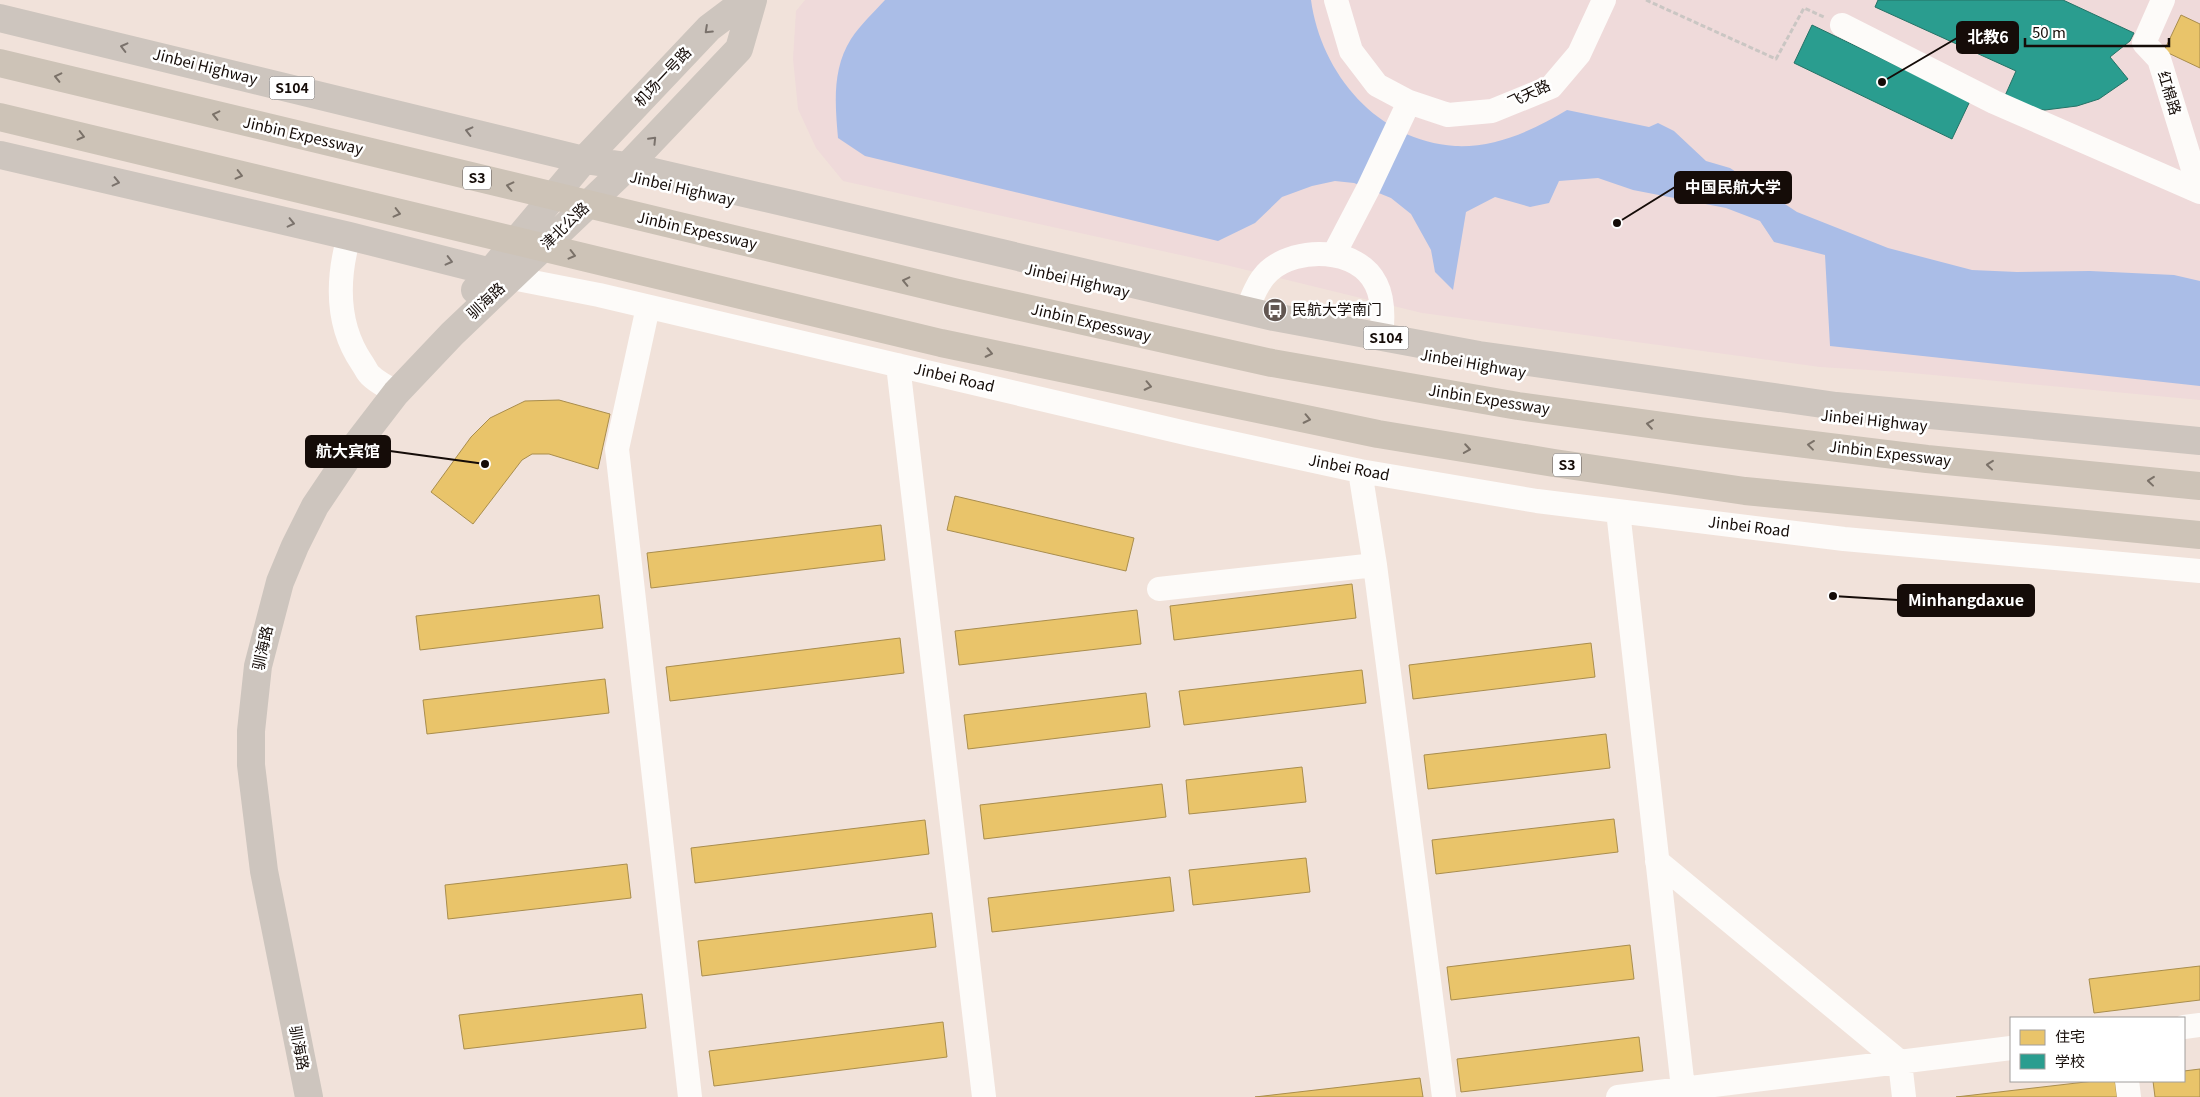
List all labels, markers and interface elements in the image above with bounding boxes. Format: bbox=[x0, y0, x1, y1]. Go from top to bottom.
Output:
scale bar bbox=[2025, 15, 2169, 47]
text: 50 m bbox=[2032, 21, 2066, 42]
callout: 北教6 bbox=[1957, 22, 2018, 53]
one-way arrow bbox=[704, 24, 713, 33]
text: 北教6 bbox=[1967, 24, 2009, 48]
street label: 机场一号路 bbox=[629, 41, 695, 111]
one-way arrow bbox=[120, 42, 129, 53]
street label: Jinbei Highway bbox=[151, 42, 260, 89]
street label: 红棉路 bbox=[2154, 68, 2187, 117]
one-way arrow bbox=[53, 72, 62, 83]
street label: 飞天路 bbox=[1504, 74, 1553, 112]
road number: S104 bbox=[270, 76, 314, 100]
one-way arrow bbox=[211, 110, 220, 121]
street label: Jinbin Expessway bbox=[241, 111, 366, 159]
one-way arrow bbox=[465, 126, 474, 137]
one-way arrow bbox=[77, 130, 86, 141]
one-way arrow bbox=[647, 136, 656, 145]
street label: Jinbei Highway bbox=[628, 165, 737, 210]
road number: S3 bbox=[463, 167, 491, 190]
one-way arrow bbox=[235, 169, 243, 179]
callout: 中国民航大学 bbox=[1675, 172, 1791, 203]
text: 中国民航大学 bbox=[1685, 174, 1781, 198]
one-way arrow bbox=[111, 176, 120, 187]
one-way arrow bbox=[506, 181, 515, 192]
street label: 津北公路 bbox=[535, 197, 593, 253]
street label: Jinbin Expessway bbox=[635, 206, 760, 254]
one-way arrow bbox=[393, 207, 402, 218]
one-way arrow bbox=[287, 217, 295, 227]
one-way arrow bbox=[568, 249, 577, 260]
one-way arrow bbox=[444, 255, 453, 266]
street label: Jinbei Highway bbox=[1023, 257, 1132, 302]
one-way arrow bbox=[902, 276, 911, 287]
street label: 驯海路 bbox=[461, 277, 509, 323]
bus stop icon: 民航大学南门 bbox=[1262, 297, 1288, 323]
street label: Jinbin Expessway bbox=[1029, 298, 1154, 346]
place label: 民航大学南门 bbox=[1292, 298, 1382, 319]
road number: S104 bbox=[1364, 326, 1408, 349]
street label: Jinbei Highway bbox=[1419, 343, 1528, 382]
one-way arrow bbox=[985, 347, 993, 358]
street label: Jinbei Road bbox=[912, 357, 997, 396]
street label: Jinbin Expessway bbox=[1427, 379, 1552, 419]
one-way arrow bbox=[1144, 380, 1153, 391]
street label: Jinbei Highway bbox=[1820, 403, 1929, 436]
one-way arrow bbox=[1303, 413, 1312, 424]
one-way arrow bbox=[1645, 419, 1653, 430]
street label: Jinbin Expessway bbox=[1828, 435, 1953, 470]
callout: 航大宾馆 bbox=[306, 436, 390, 467]
text: 航大宾馆 bbox=[316, 438, 380, 462]
one-way arrow bbox=[1807, 440, 1815, 451]
one-way arrow bbox=[1463, 443, 1471, 453]
street label: Jinbei Road bbox=[1307, 448, 1392, 485]
road number: S3 bbox=[1553, 454, 1581, 476]
one-way arrow bbox=[1986, 460, 1994, 471]
one-way arrow bbox=[2147, 476, 2155, 487]
street label: Jinbei Road bbox=[1707, 510, 1791, 541]
callout: Minhangdaxue bbox=[1898, 585, 2034, 616]
text: Minhangdaxue bbox=[1908, 587, 2024, 611]
street label: 驯海路 bbox=[247, 623, 276, 672]
legend bbox=[2010, 1017, 2185, 1082]
street label: 驯海路 bbox=[286, 1024, 315, 1072]
text: 住宅 bbox=[2055, 1025, 2085, 1046]
text: 学校 bbox=[2055, 1050, 2085, 1071]

